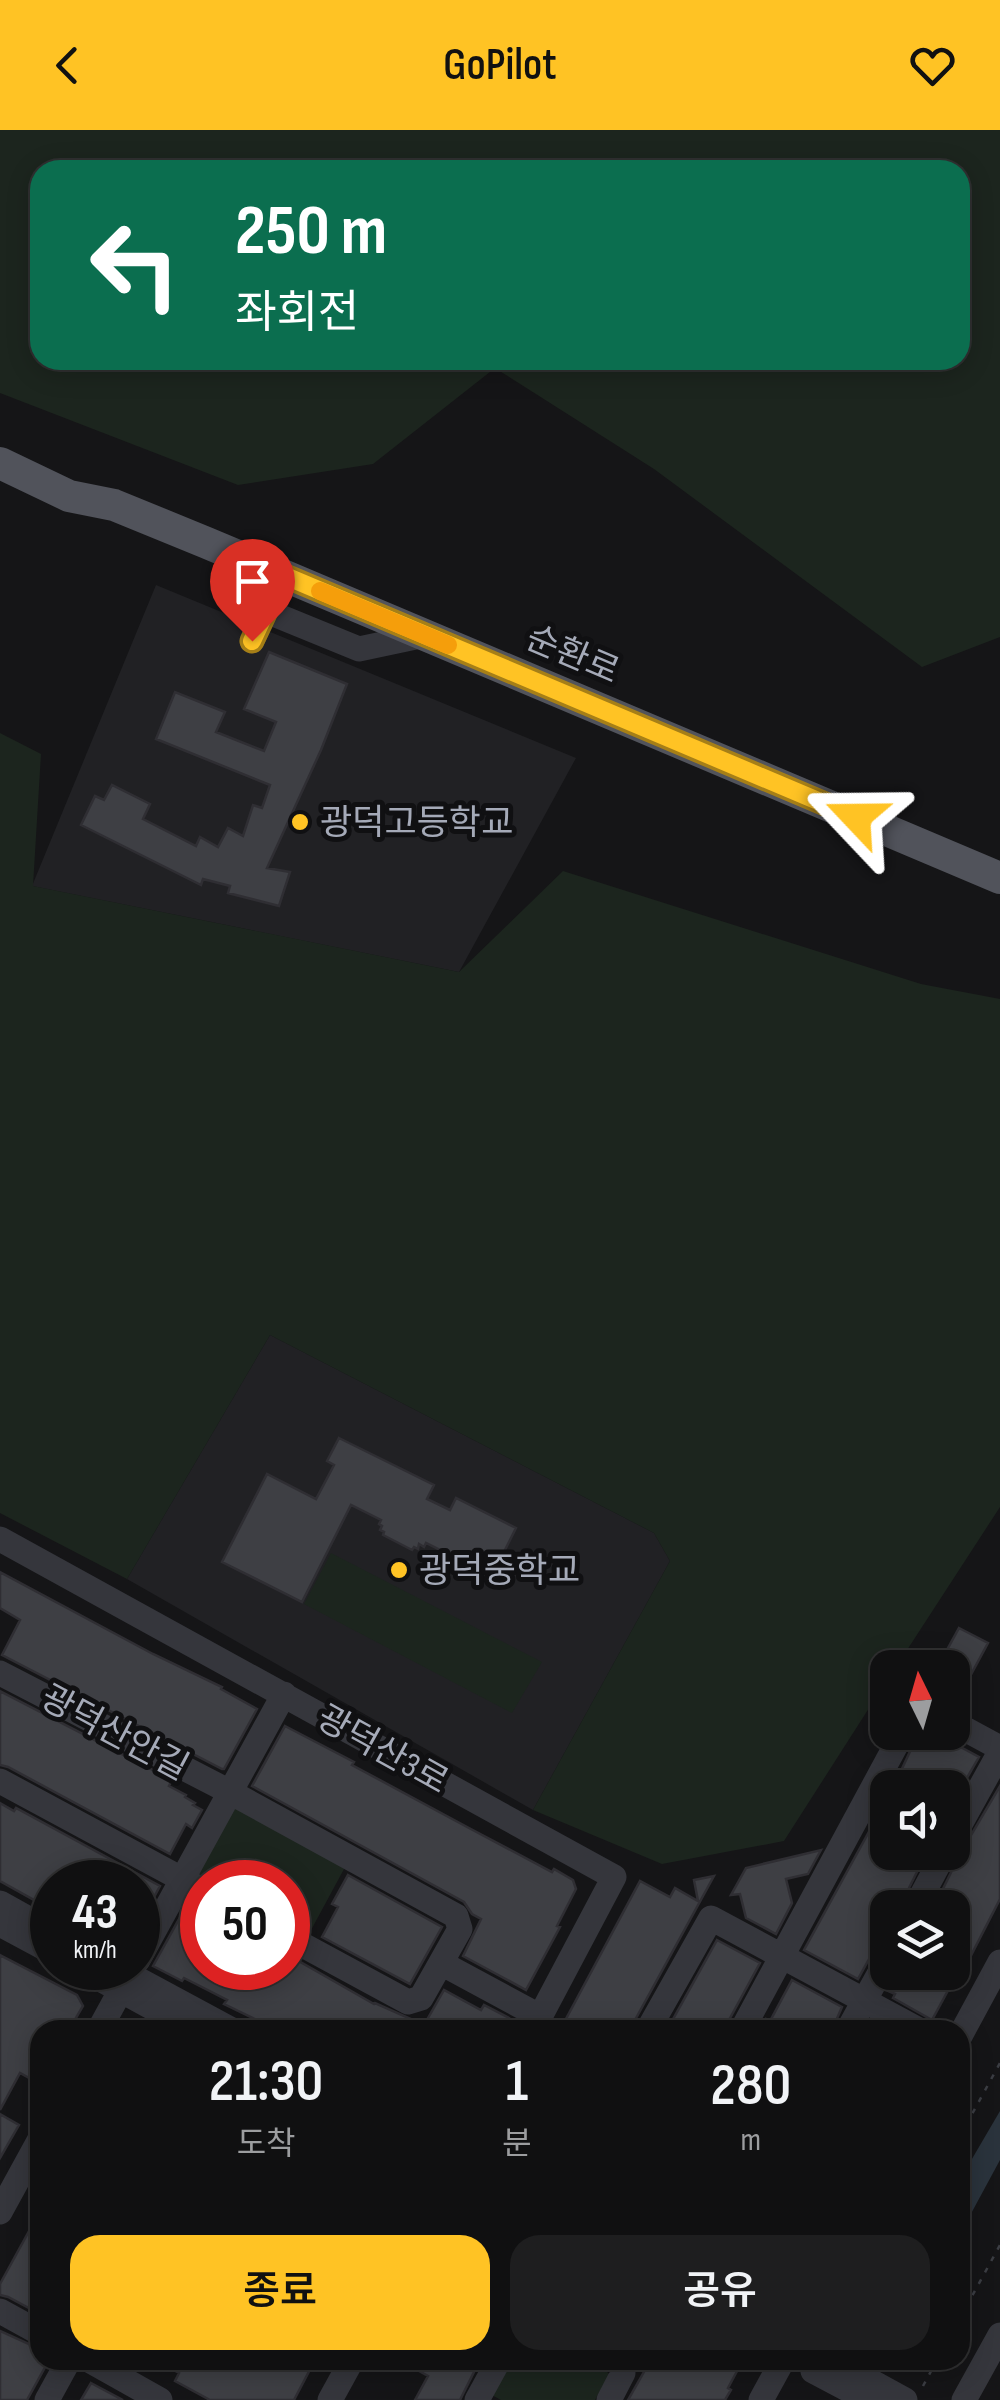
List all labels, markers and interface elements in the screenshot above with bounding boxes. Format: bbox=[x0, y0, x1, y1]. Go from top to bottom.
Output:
icon: back bbox=[40, 38, 95, 93]
text: GoPilot bbox=[443, 38, 557, 93]
icon: heart bbox=[905, 38, 960, 93]
text: 250 m bbox=[235, 190, 387, 274]
icon: left bbox=[70, 200, 200, 330]
text: 좌회전 bbox=[235, 286, 359, 341]
pin bbox=[210, 539, 295, 642]
icon: arrive bbox=[225, 554, 280, 609]
street label: 순환로 bbox=[520, 617, 625, 694]
position arrow bbox=[804, 765, 908, 869]
place label: 광덕고등학교 bbox=[320, 802, 513, 845]
marker: 광덕고등학교 bbox=[289, 811, 311, 833]
place label: 광덕중학교 bbox=[419, 1550, 580, 1593]
marker: 광덕중학교 bbox=[388, 1559, 410, 1581]
north arrow bbox=[870, 1650, 970, 1750]
map controls bbox=[870, 1650, 970, 1990]
street label: 광덕산안길 bbox=[33, 1677, 195, 1790]
street label: 광덕산3로 bbox=[309, 1697, 455, 1804]
button: sound bbox=[870, 1770, 970, 1870]
speed limit sign: 50 bbox=[180, 1860, 310, 1990]
text: 43 bbox=[72, 1883, 118, 1943]
button: layers bbox=[870, 1890, 970, 1990]
text: km/h bbox=[73, 1935, 117, 1966]
text: 21:30 bbox=[209, 2046, 323, 2118]
text: 1 bbox=[506, 2046, 528, 2118]
text: 280 bbox=[710, 2050, 791, 2122]
text: m bbox=[741, 2121, 761, 2160]
text: 도착 bbox=[237, 2125, 296, 2164]
text: 분 bbox=[502, 2125, 532, 2164]
button: 종료 bbox=[70, 2235, 490, 2350]
button: 공유 bbox=[510, 2235, 930, 2350]

